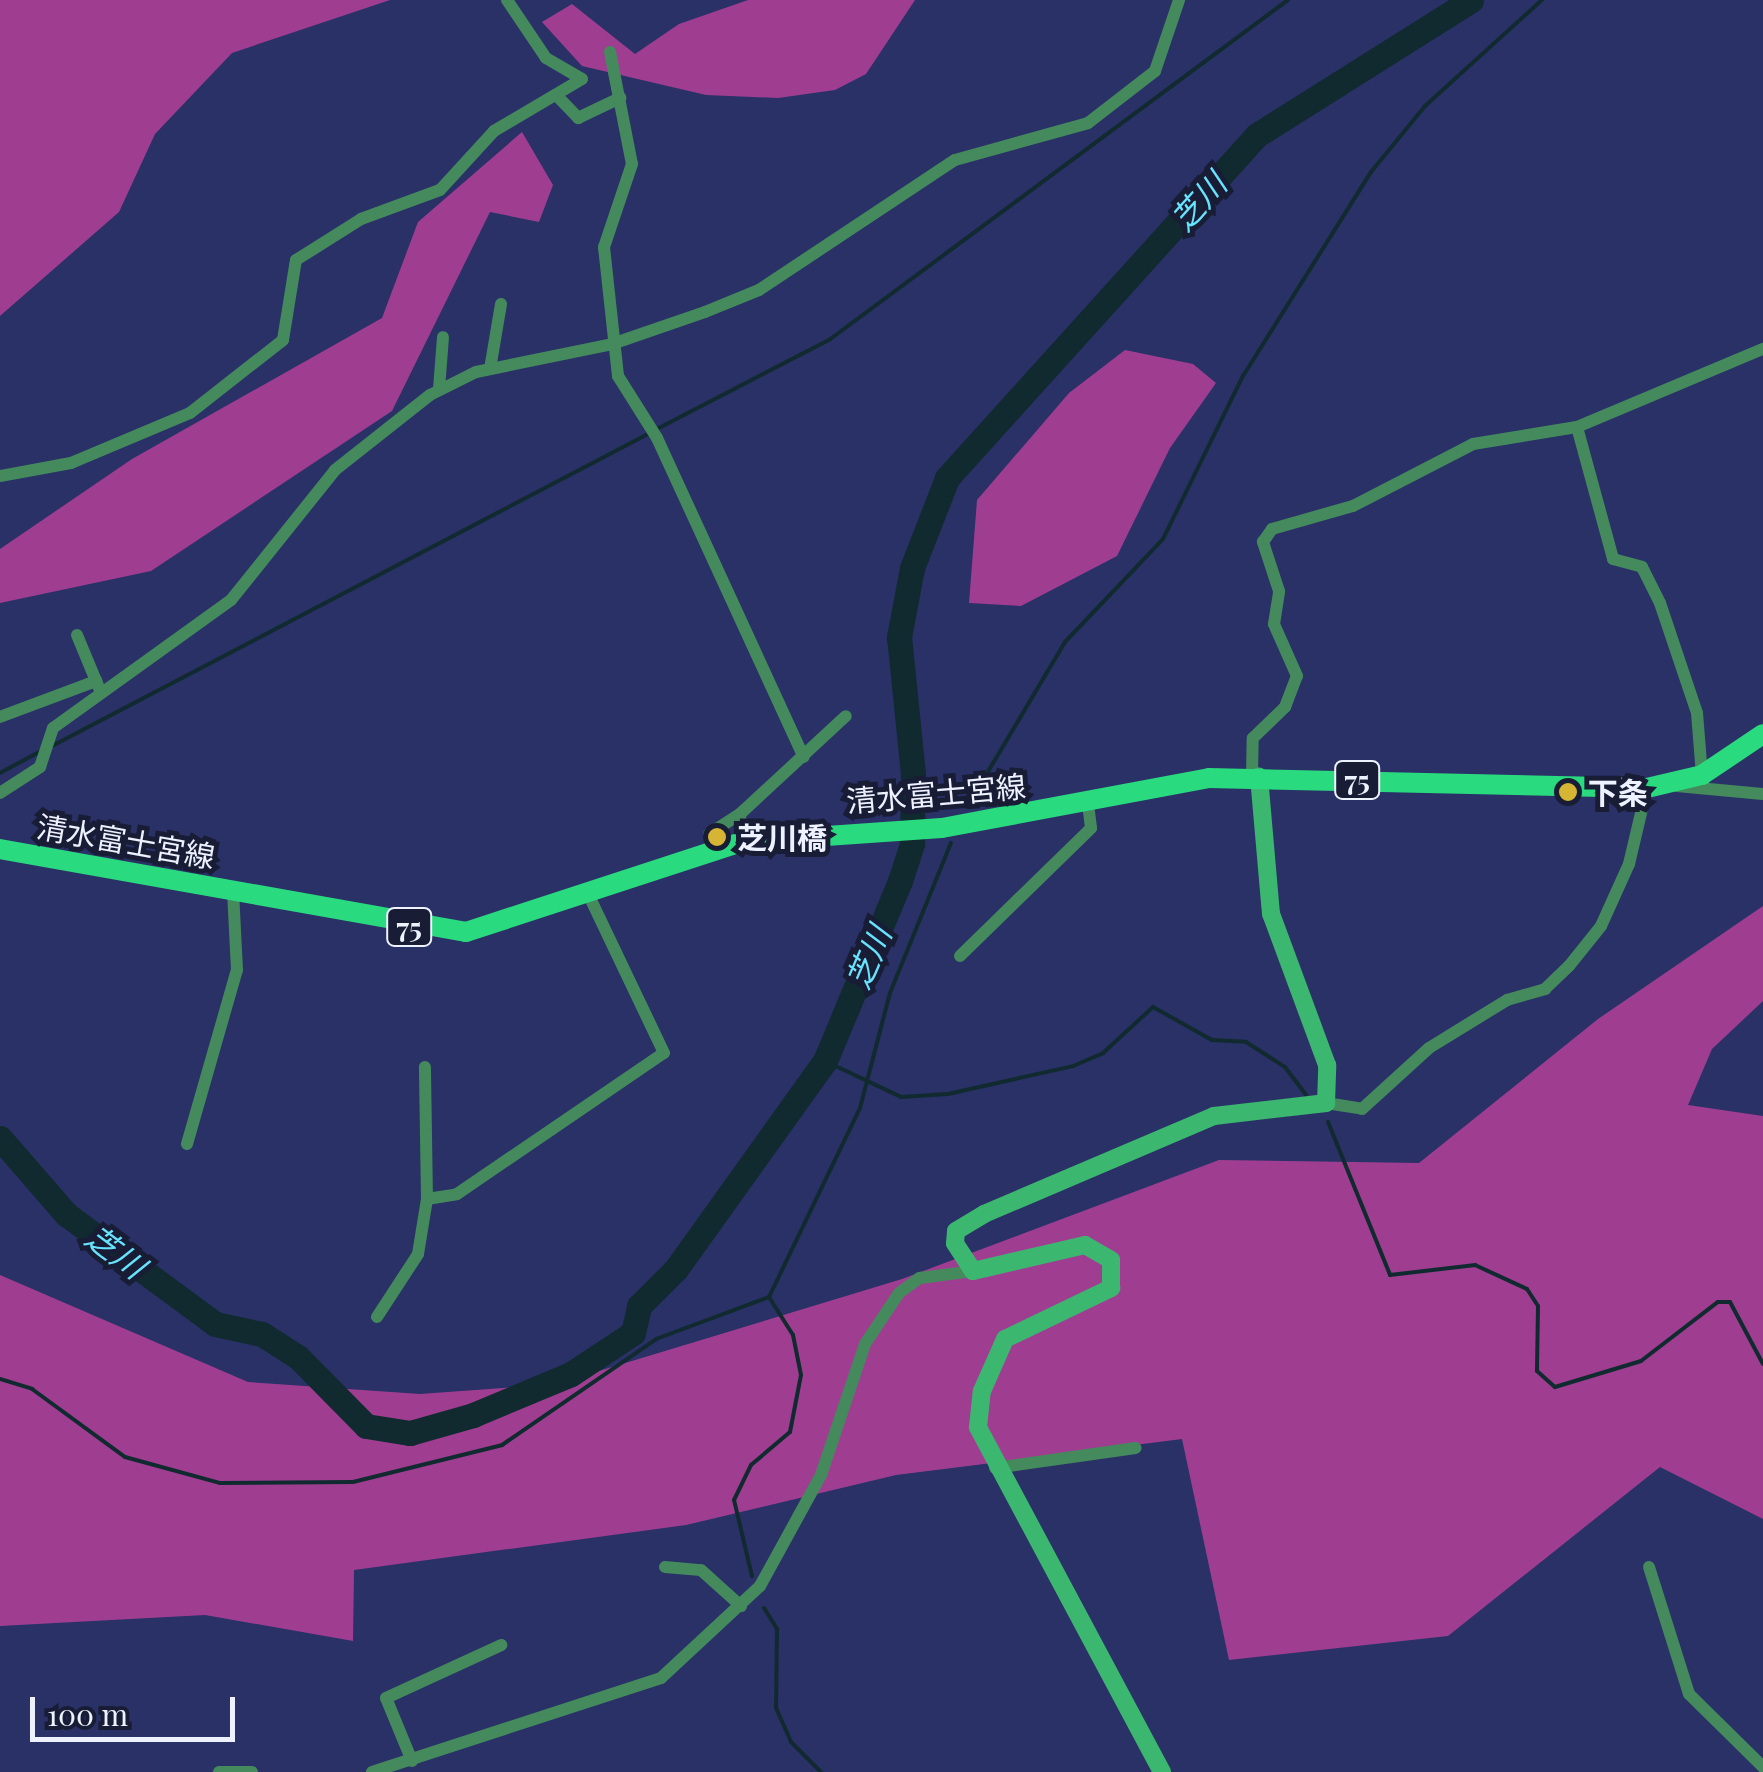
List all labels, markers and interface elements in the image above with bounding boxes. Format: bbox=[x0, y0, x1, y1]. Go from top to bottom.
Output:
water label: 芝川 bbox=[1162, 164, 1234, 238]
road number: 75 bbox=[1332, 757, 1382, 803]
street label: 清水富士宮線 bbox=[845, 767, 1027, 819]
place label: 下条 bbox=[1588, 774, 1648, 810]
marker: 下条 bbox=[1557, 781, 1579, 803]
street label: 清水富士宮線 bbox=[34, 808, 218, 874]
place label: 芝川橋 bbox=[737, 819, 827, 855]
marker: 芝川橋 bbox=[706, 826, 728, 848]
road number: 75 bbox=[384, 904, 434, 950]
water label: 芝川 bbox=[838, 920, 898, 994]
water label: 芝川 bbox=[79, 1216, 153, 1286]
scale bar bbox=[35, 1677, 240, 1739]
text: 100 m bbox=[47, 1694, 128, 1734]

